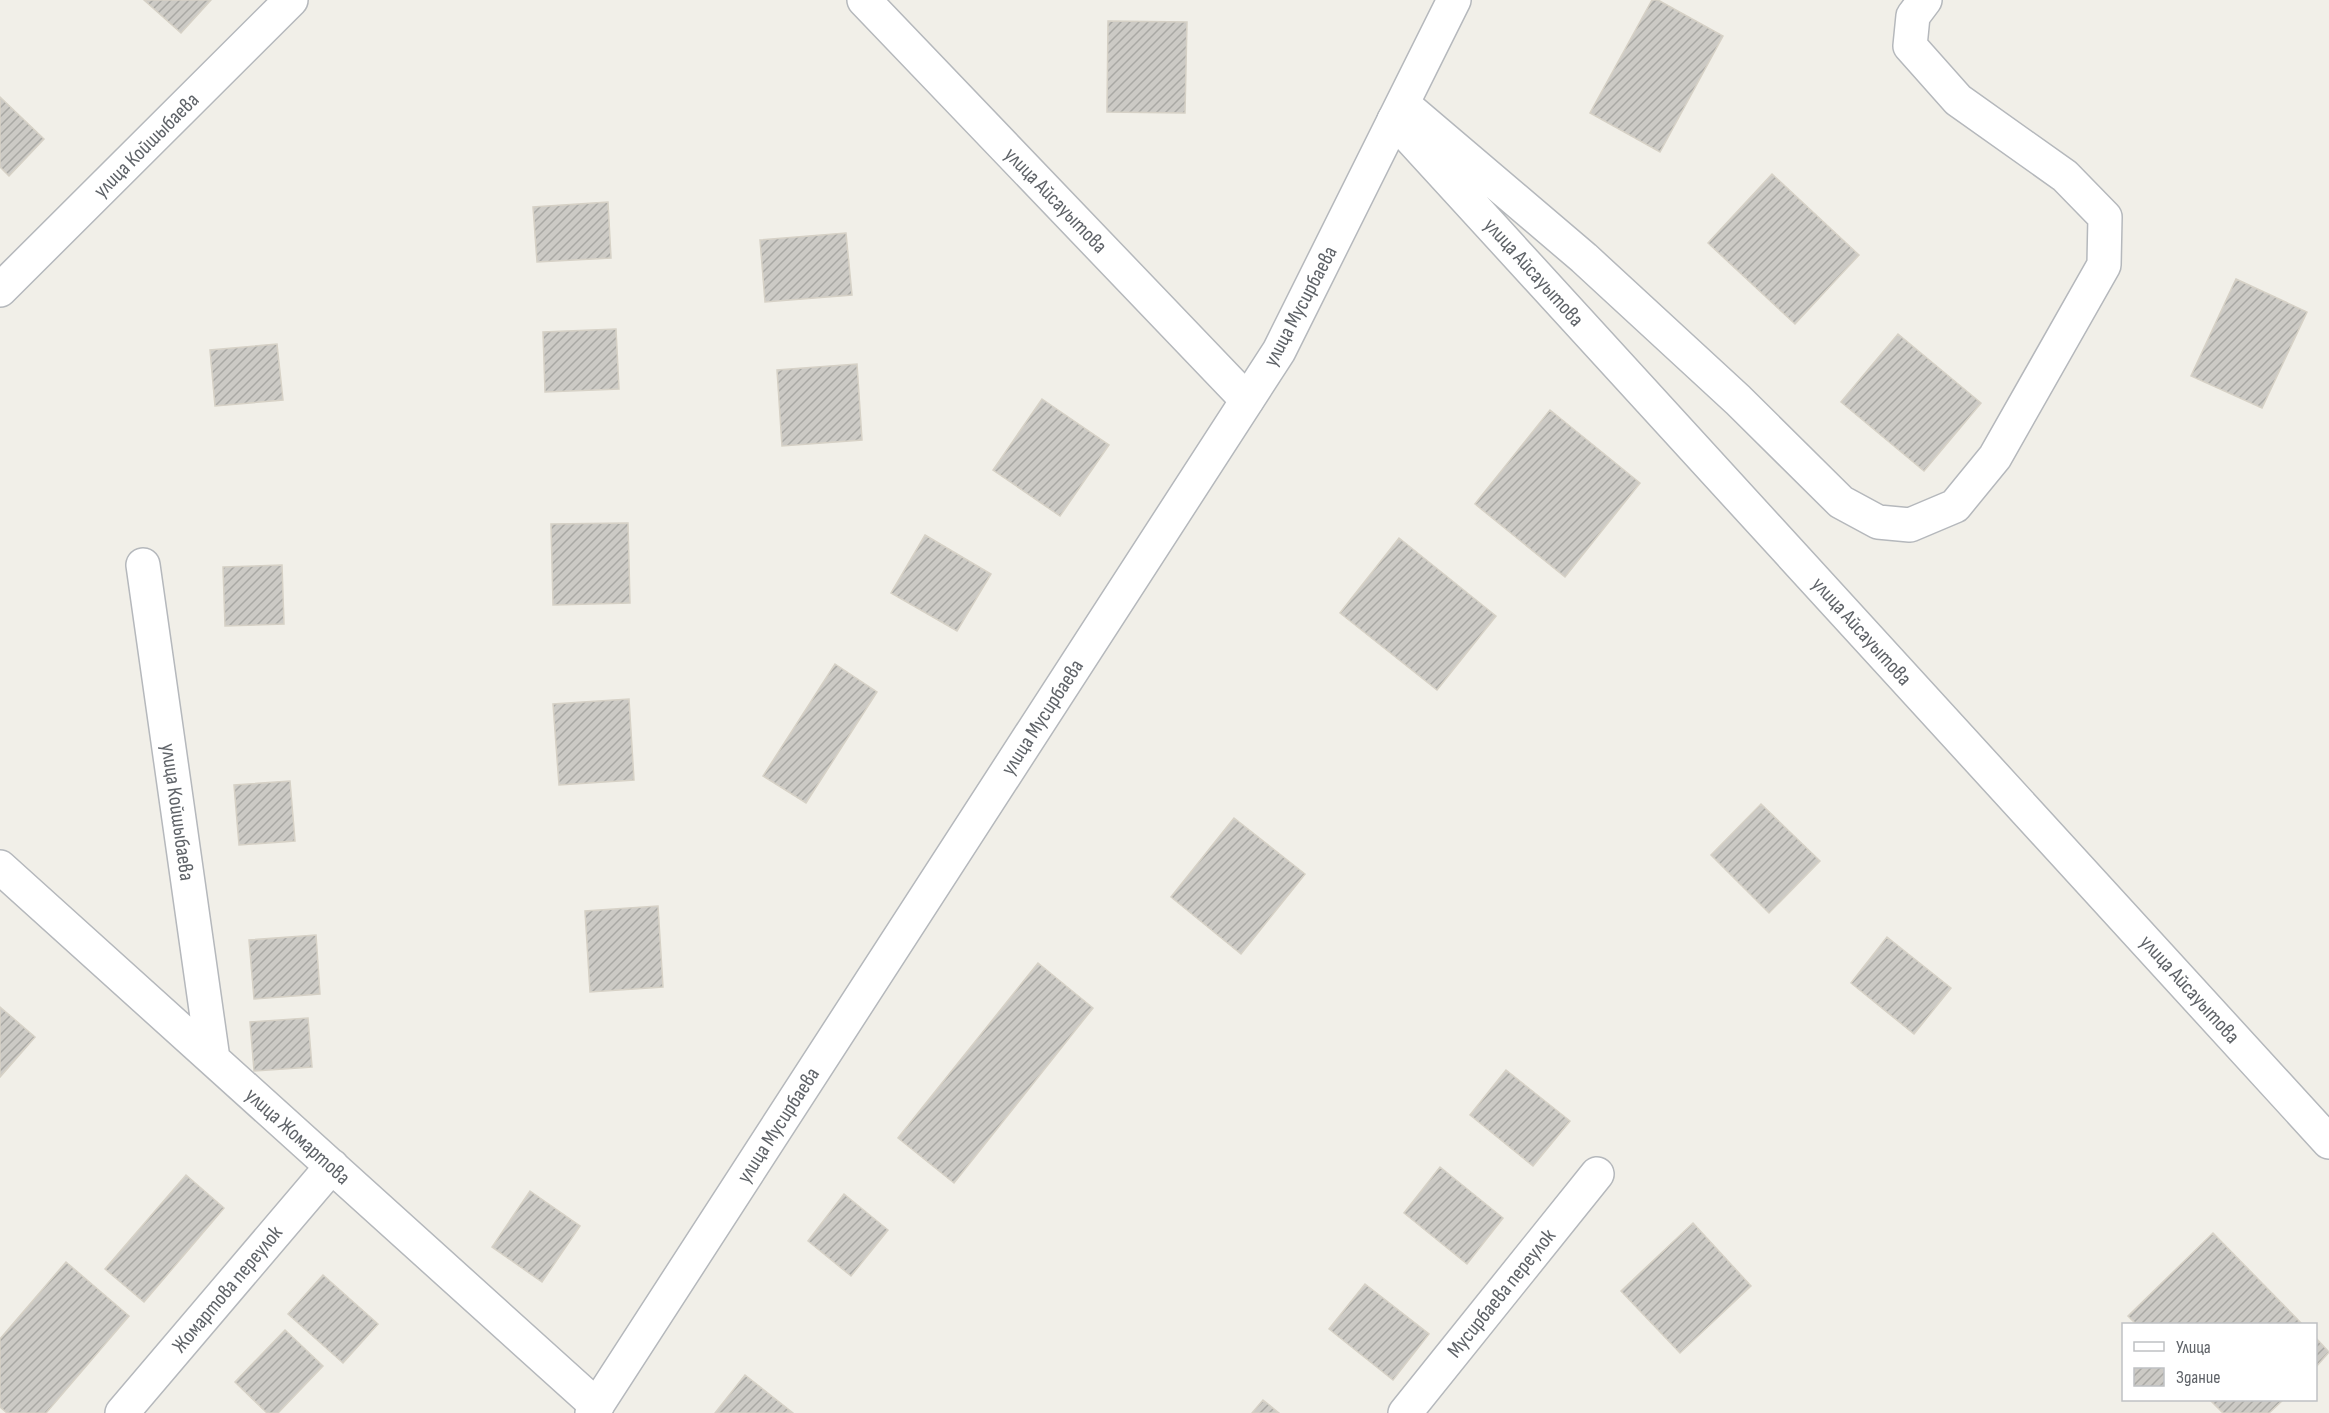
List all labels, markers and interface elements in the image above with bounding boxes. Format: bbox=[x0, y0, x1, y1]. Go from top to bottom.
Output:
street label: улица Койшыбаева bbox=[89, 88, 204, 203]
street label: улица Айсауытова bbox=[999, 142, 1112, 258]
street label: улица Айсауытова bbox=[1478, 213, 1589, 332]
street label: улица Мусирбаева bbox=[1258, 242, 1343, 371]
street label: улица Айсауытова bbox=[1806, 572, 1917, 691]
street label: улица Мусирбаева bbox=[996, 655, 1089, 780]
street label: улица Койшыбаева bbox=[156, 742, 200, 882]
street label: улица Айсауытова bbox=[2134, 930, 2245, 1049]
street label: улица Мусирбаева bbox=[732, 1063, 825, 1188]
street label: улица Жомартова bbox=[240, 1083, 355, 1190]
street label: Жомартова переулок bbox=[167, 1221, 288, 1358]
street label: Мусирбаева переулок bbox=[1442, 1224, 1561, 1363]
legend bbox=[2122, 1323, 2317, 1401]
text: Улица bbox=[2176, 1337, 2211, 1358]
text: Здание bbox=[2176, 1367, 2221, 1388]

